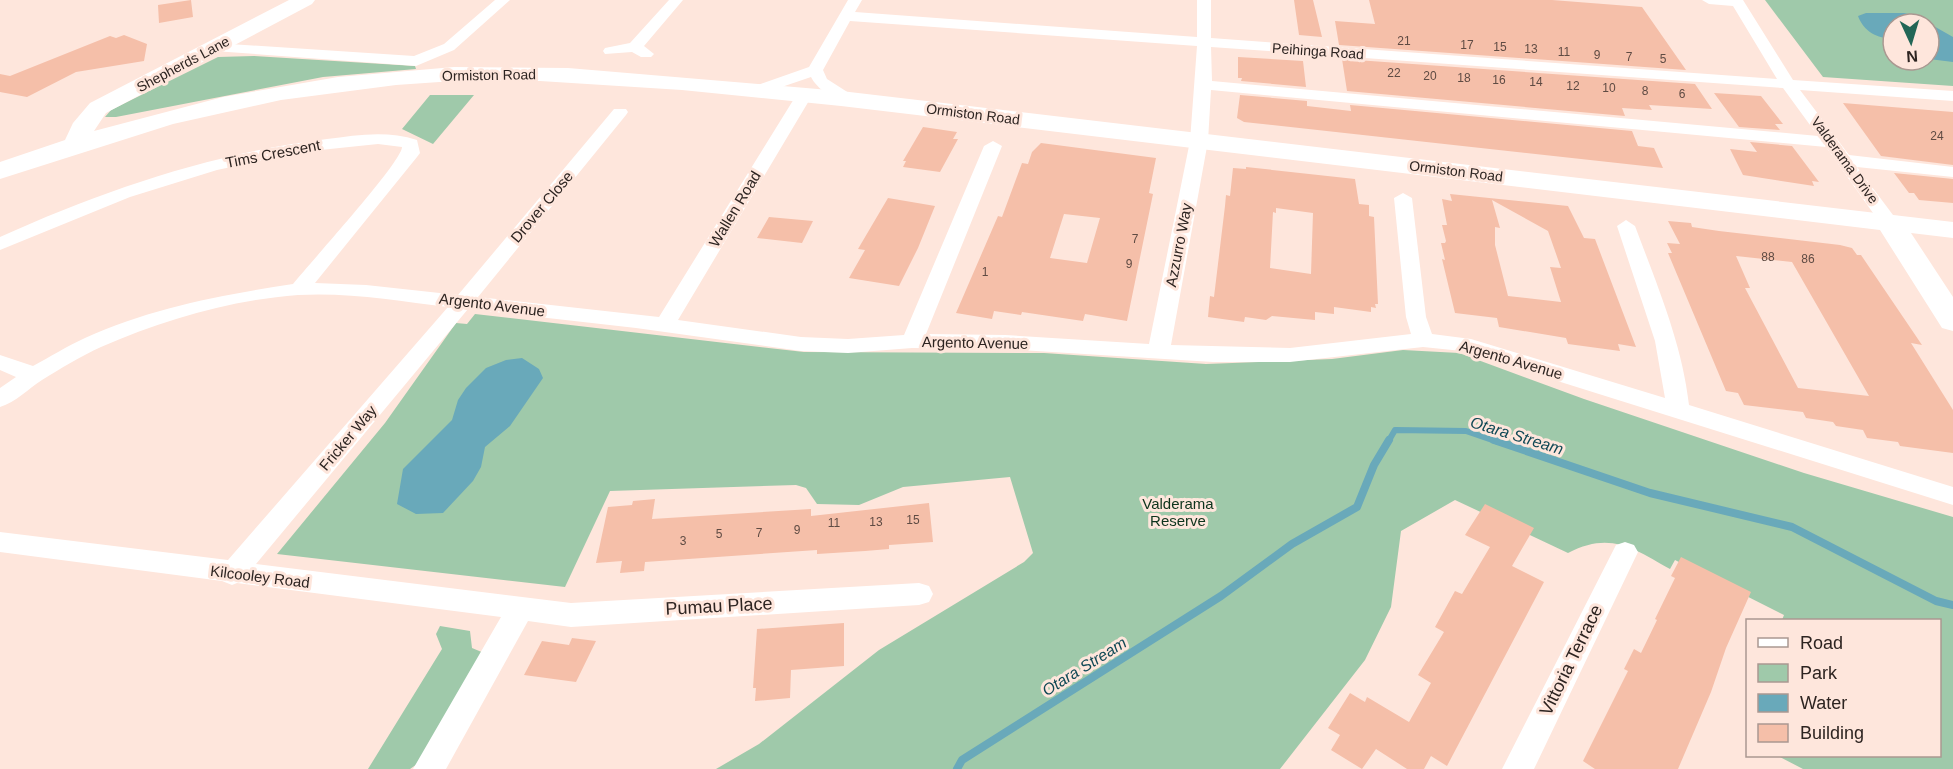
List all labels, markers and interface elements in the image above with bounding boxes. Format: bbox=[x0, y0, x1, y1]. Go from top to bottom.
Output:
north arrow bbox=[1881, 12, 1941, 72]
street label: Shepherds Lane bbox=[134, 33, 232, 95]
house number: 21 bbox=[1397, 34, 1411, 48]
house number: 17 bbox=[1460, 38, 1474, 52]
street label: Peihinga Road bbox=[1272, 40, 1364, 62]
house number: 15 bbox=[1493, 40, 1507, 54]
house number: 13 bbox=[1524, 42, 1538, 56]
house number: 11 bbox=[1558, 45, 1571, 59]
house number: 9 bbox=[1594, 48, 1601, 62]
text: N bbox=[1906, 48, 1918, 65]
house number: 7 bbox=[1626, 50, 1633, 64]
house number: 5 bbox=[1660, 52, 1667, 66]
street label: Ormiston Road bbox=[442, 66, 536, 84]
house number: 22 bbox=[1387, 66, 1401, 80]
house number: 20 bbox=[1423, 69, 1437, 83]
house number: 18 bbox=[1457, 71, 1471, 85]
house number: 16 bbox=[1492, 73, 1506, 87]
house number: 14 bbox=[1529, 75, 1543, 89]
house number: 12 bbox=[1566, 79, 1580, 93]
house number: 10 bbox=[1602, 81, 1616, 95]
house number: 8 bbox=[1642, 84, 1649, 98]
house number: 6 bbox=[1679, 87, 1686, 101]
street label: Ormiston Road bbox=[925, 100, 1021, 128]
street label: Valderama Drive bbox=[1808, 114, 1882, 207]
house number: 24 bbox=[1930, 129, 1944, 143]
street label: Tims Crescent bbox=[224, 136, 323, 171]
street label: Ormiston Road bbox=[1408, 157, 1504, 185]
street label: Drover Close bbox=[507, 168, 576, 246]
street label: Wallen Road bbox=[705, 168, 764, 250]
street label: Azzurro Way bbox=[1162, 201, 1195, 288]
house number: 7 bbox=[1132, 232, 1139, 246]
house number: 88 bbox=[1761, 250, 1775, 264]
house number: 86 bbox=[1801, 252, 1815, 266]
house number: 9 bbox=[1126, 257, 1133, 271]
house number: 1 bbox=[982, 265, 989, 279]
street label: Argento Avenue bbox=[438, 290, 546, 319]
street label: Argento Avenue bbox=[922, 333, 1028, 352]
street label: Argento Avenue bbox=[1458, 337, 1565, 382]
street label: Fricker Way bbox=[316, 401, 380, 474]
water label: Otara Stream bbox=[1468, 413, 1565, 458]
park label: Valderama Reserve bbox=[1142, 495, 1214, 529]
house number: 15 bbox=[906, 513, 920, 527]
house number: 13 bbox=[869, 515, 883, 529]
house number: 11 bbox=[828, 516, 841, 530]
house number: 9 bbox=[794, 523, 801, 537]
house number: 7 bbox=[756, 526, 763, 540]
house number: 5 bbox=[716, 527, 723, 541]
house number: 3 bbox=[680, 534, 687, 548]
street label: Kilcooley Road bbox=[209, 562, 311, 591]
street label: Pumau Place bbox=[665, 593, 773, 619]
street label: Vittoria Terrace bbox=[1536, 602, 1606, 718]
legend bbox=[1746, 619, 1941, 757]
text: Road bbox=[1800, 633, 1843, 653]
water label: Otara Stream bbox=[1039, 634, 1129, 699]
text: Park bbox=[1800, 663, 1838, 683]
text: Water bbox=[1800, 693, 1847, 713]
text: Building bbox=[1800, 723, 1864, 743]

